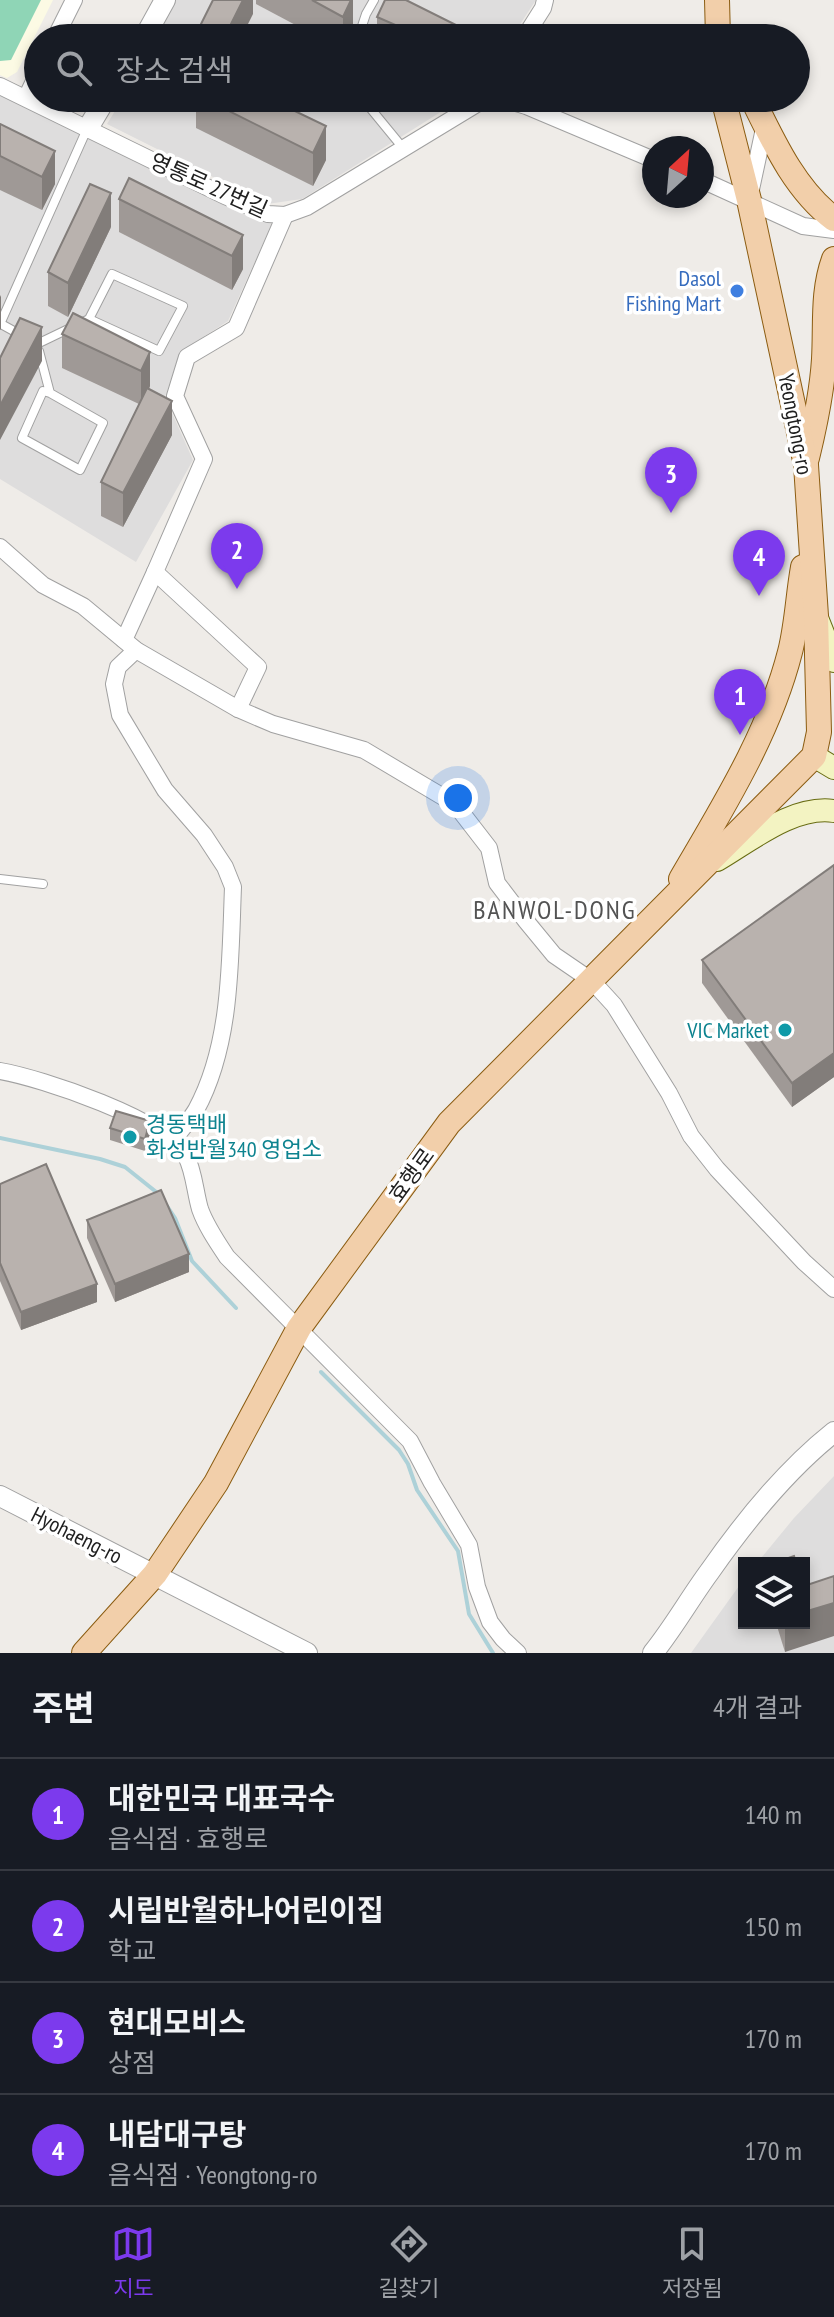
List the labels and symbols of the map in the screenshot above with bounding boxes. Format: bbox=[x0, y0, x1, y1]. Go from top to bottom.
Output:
north arrow bbox=[642, 136, 714, 208]
street label: 영통로 27번길 bbox=[146, 147, 272, 223]
place label: Dasol Fishing Mart bbox=[626, 264, 722, 317]
marker: Dasol Fishing Mart bbox=[728, 282, 746, 300]
street label: Yeongtong-ro bbox=[772, 371, 820, 477]
pin: 3 bbox=[645, 447, 697, 513]
pin: 2 bbox=[211, 523, 263, 589]
pin: 4 bbox=[733, 530, 785, 596]
pin: 1 bbox=[714, 669, 766, 735]
your location bbox=[438, 778, 478, 818]
district label: BANWOL-DONG bbox=[473, 893, 637, 926]
place label: VIC Market bbox=[686, 1016, 769, 1044]
marker: VIC Market bbox=[776, 1021, 794, 1039]
place label: 경동택배 화성반월340 영업소 bbox=[146, 1110, 322, 1163]
marker: 경동택배 화성반월340 영업소 bbox=[121, 1128, 139, 1146]
street label: 효행로 bbox=[382, 1142, 440, 1208]
street label: Hyohaeng-ro bbox=[27, 1500, 127, 1570]

